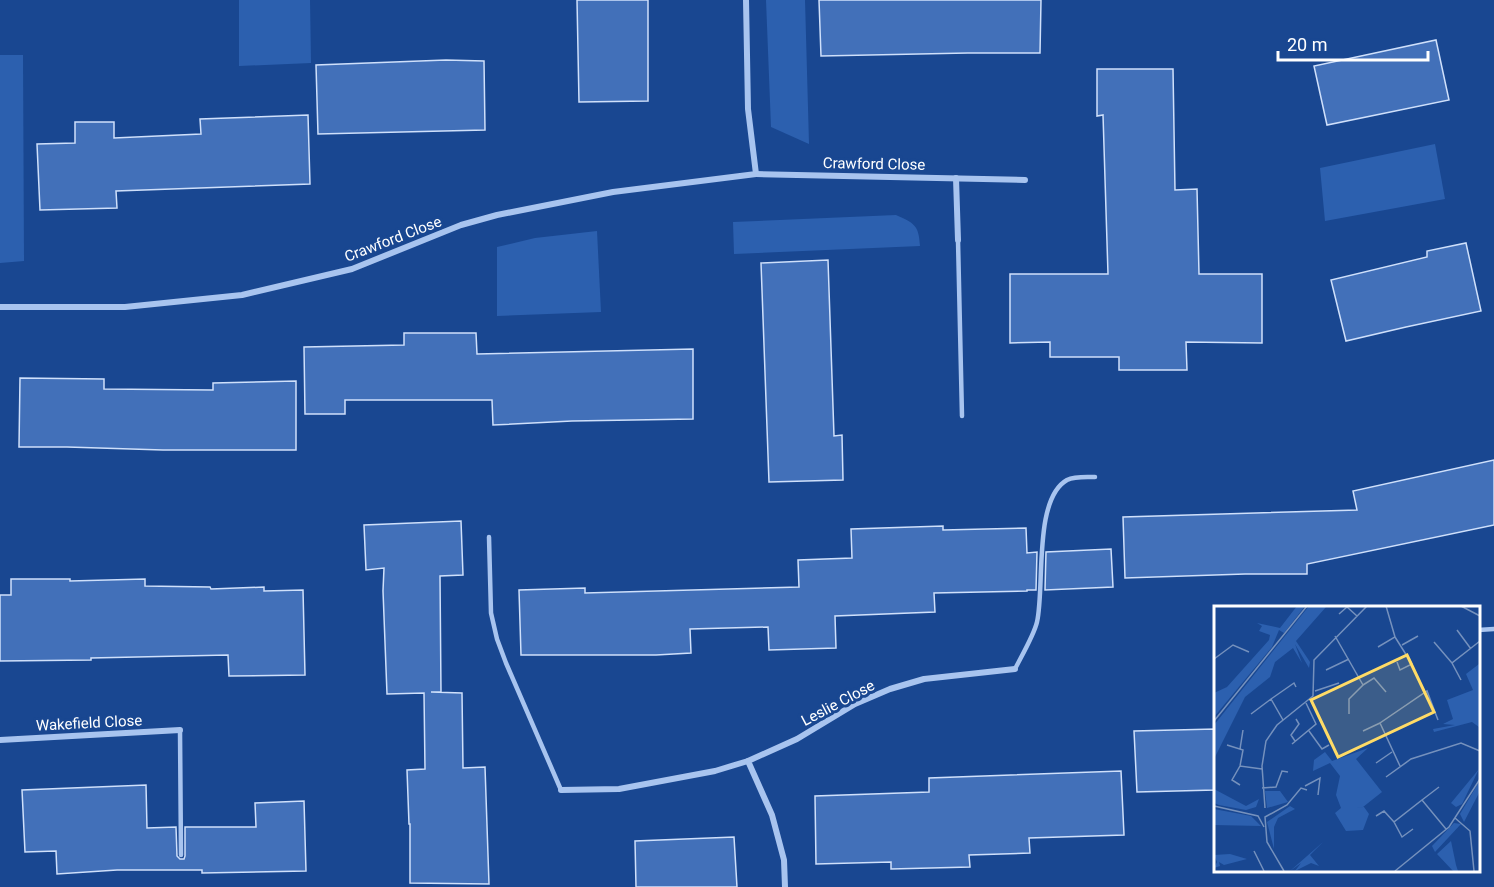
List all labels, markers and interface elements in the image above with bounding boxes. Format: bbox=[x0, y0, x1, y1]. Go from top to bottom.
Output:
scale bar bbox=[1278, 24, 1428, 62]
text: 20 m bbox=[1287, 34, 1327, 55]
street label: Crawford Close bbox=[823, 154, 925, 174]
street label: Crawford Close bbox=[342, 212, 444, 266]
inset map bbox=[1214, 606, 1479, 872]
street label: Leslie Close bbox=[798, 676, 878, 730]
street label: Wakefield Close bbox=[35, 711, 143, 735]

